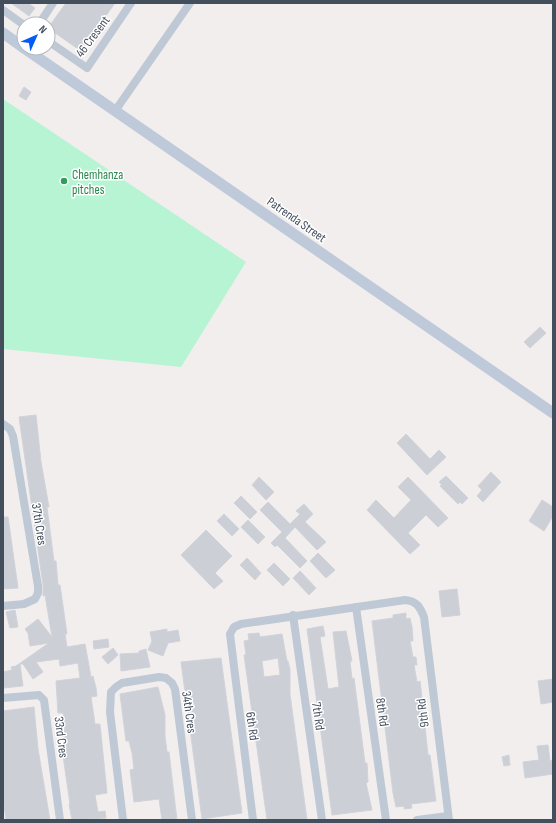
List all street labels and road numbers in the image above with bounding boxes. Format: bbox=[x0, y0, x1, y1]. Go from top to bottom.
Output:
street label: 46 Cresent bbox=[72, 13, 114, 60]
street label: Patrenda Street bbox=[264, 194, 329, 246]
street label: 37th Cres bbox=[28, 502, 50, 546]
street label: 34th Cres bbox=[178, 690, 200, 734]
street label: 8th Rd bbox=[372, 697, 392, 727]
street label: 9th Rd bbox=[413, 698, 433, 728]
street label: 7th Rd bbox=[308, 701, 328, 731]
street label: 6th Rd bbox=[242, 711, 262, 741]
street label: 33rd Cres bbox=[51, 716, 72, 759]

